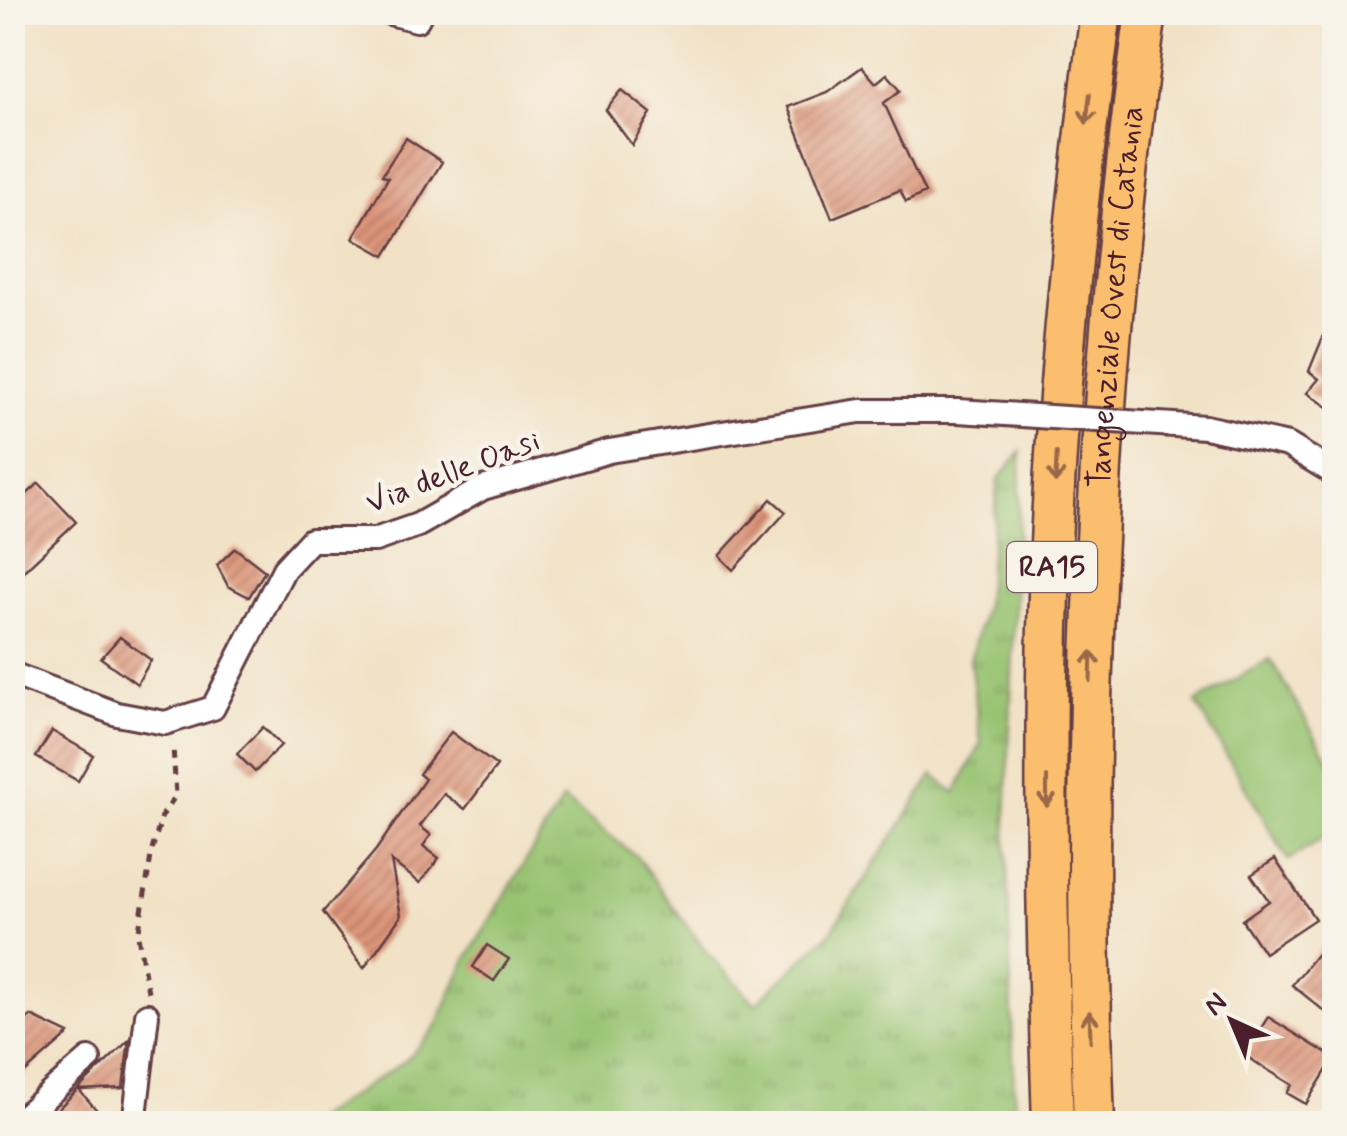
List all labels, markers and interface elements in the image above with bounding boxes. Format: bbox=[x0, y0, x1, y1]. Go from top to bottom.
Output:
one-way arrow bbox=[1079, 93, 1097, 125]
street label: Tangenziale Ovest di Catania bbox=[1079, 104, 1155, 489]
street label: Via delle Oasi bbox=[360, 420, 546, 524]
one-way arrow bbox=[1046, 451, 1065, 483]
road number: RA15 bbox=[1007, 542, 1097, 592]
one-way arrow bbox=[1082, 651, 1101, 683]
one-way arrow bbox=[1038, 776, 1056, 808]
north arrow bbox=[1182, 971, 1282, 1071]
text: N bbox=[1197, 985, 1236, 1025]
one-way arrow bbox=[1081, 1011, 1100, 1043]

